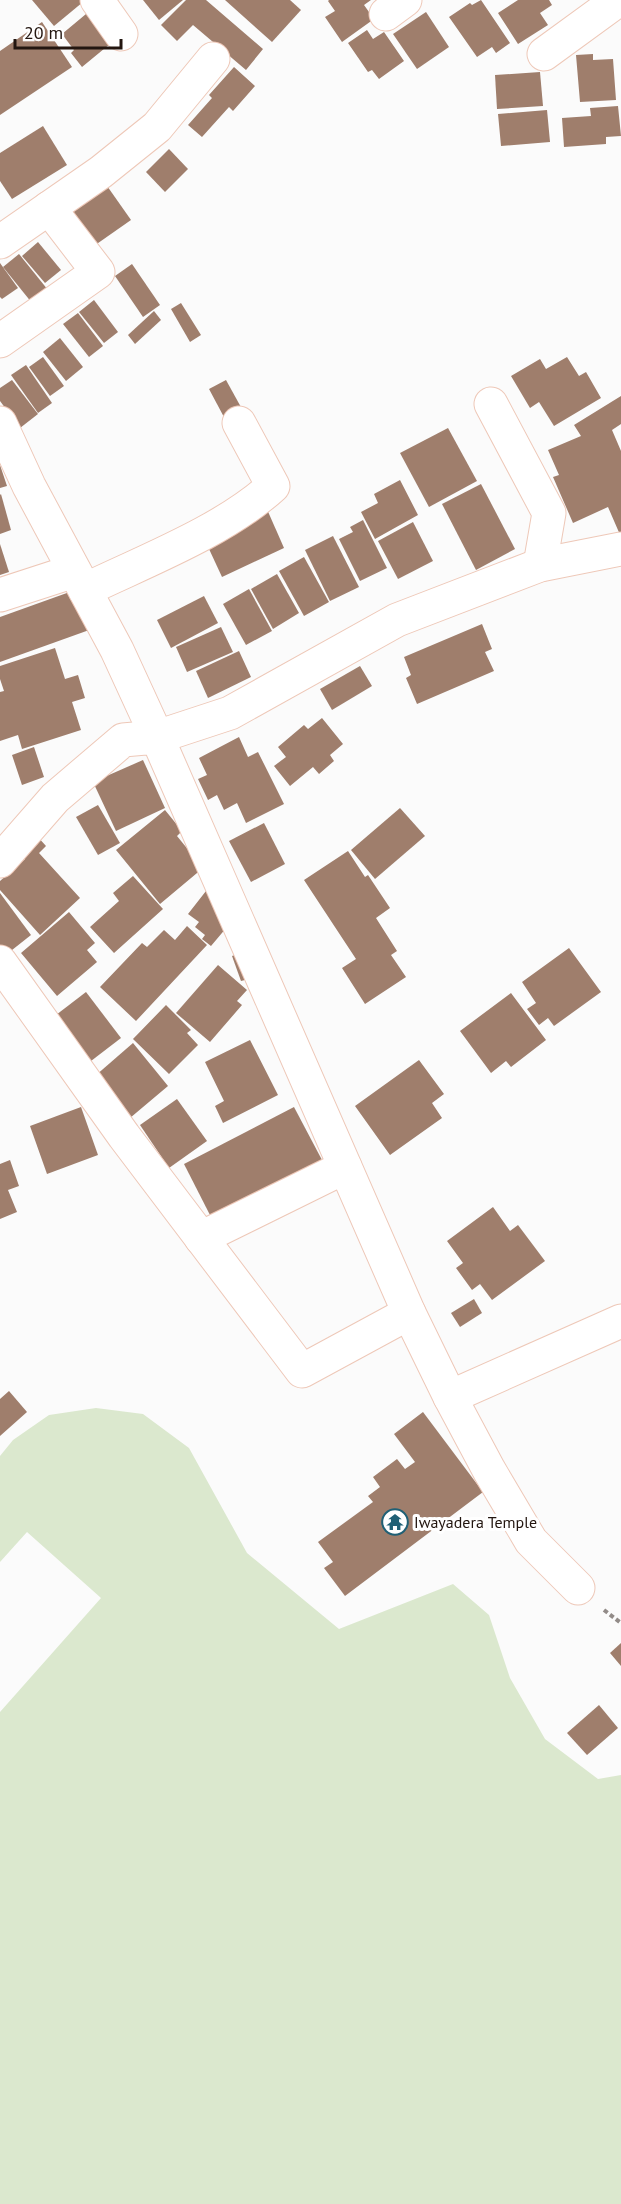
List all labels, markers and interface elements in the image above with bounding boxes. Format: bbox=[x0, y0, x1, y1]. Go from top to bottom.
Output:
scale bar bbox=[15, 12, 122, 50]
text: 20 m bbox=[24, 21, 63, 44]
temple icon: Iwayadera Temple bbox=[380, 1507, 410, 1537]
place label: Iwayadera Temple bbox=[414, 1512, 537, 1532]

